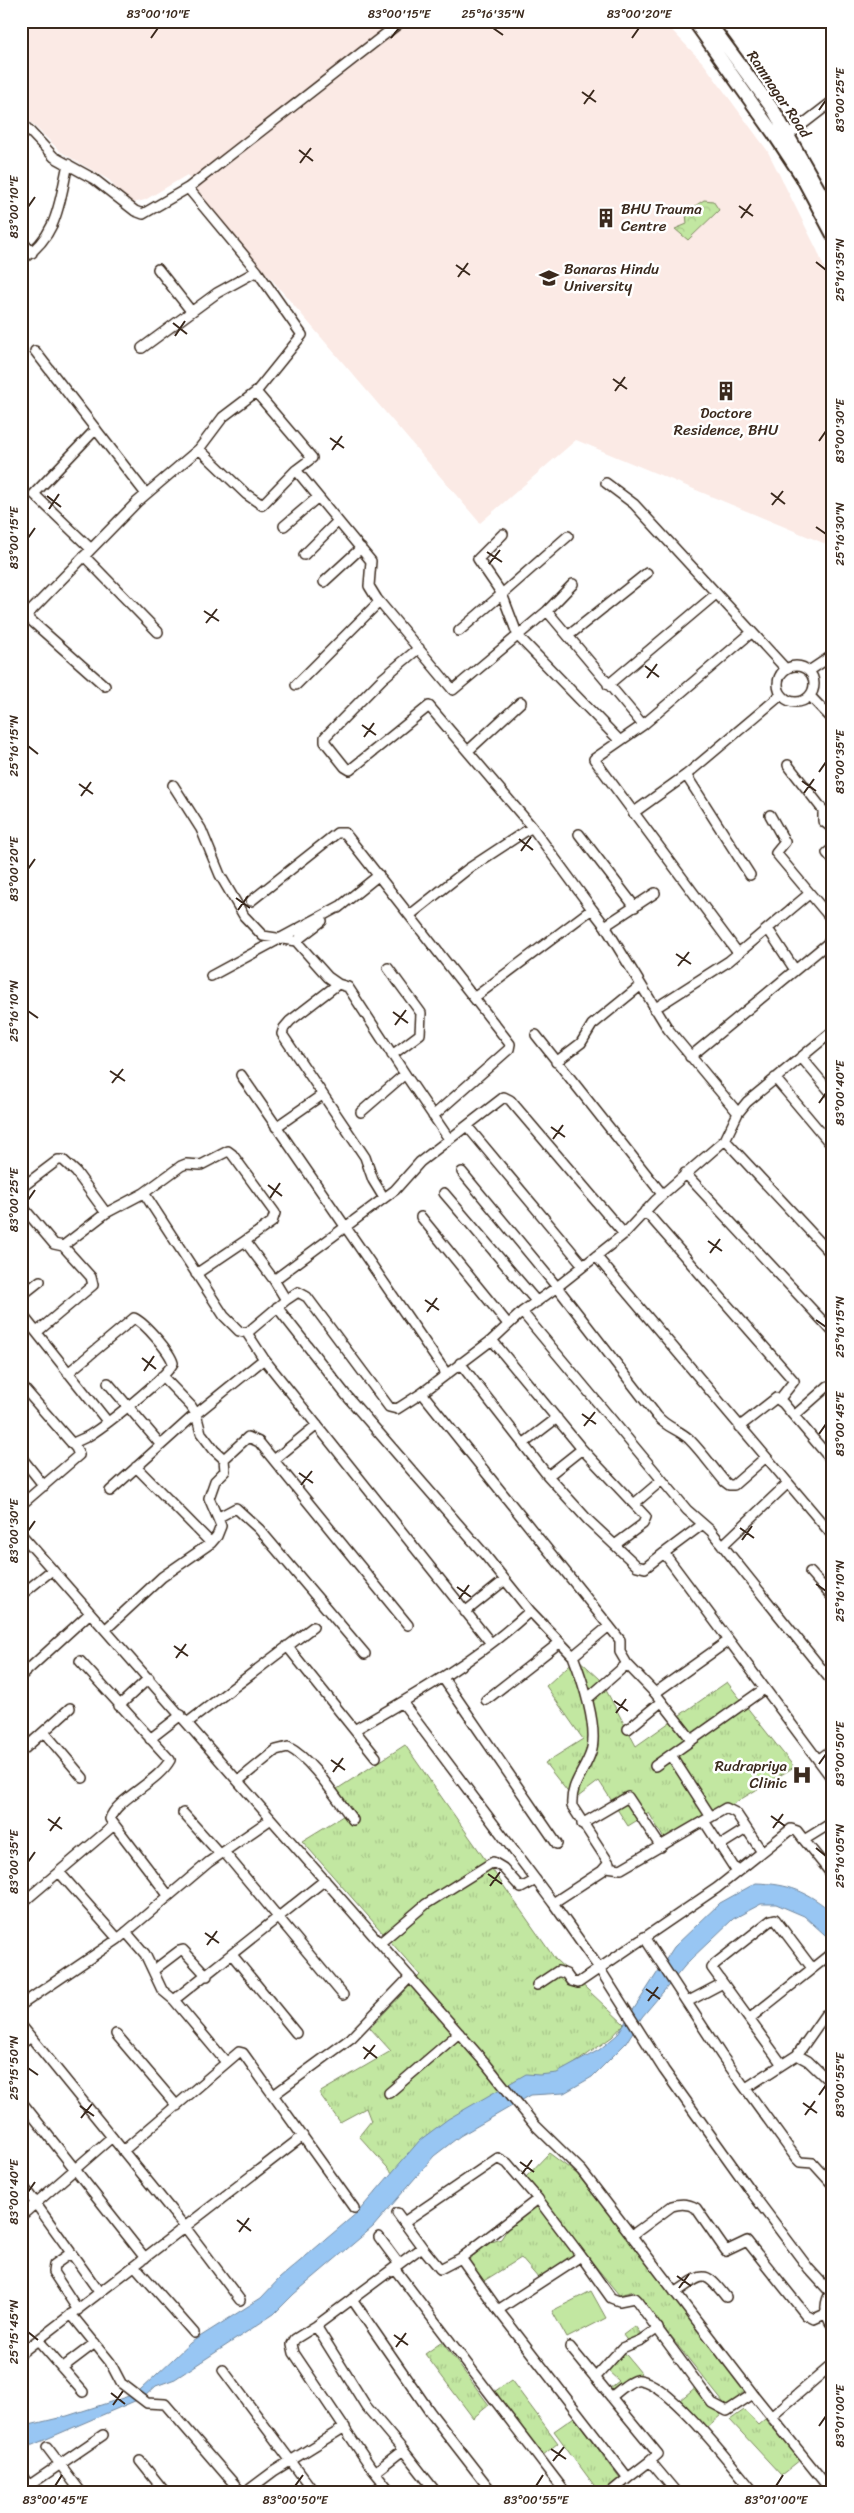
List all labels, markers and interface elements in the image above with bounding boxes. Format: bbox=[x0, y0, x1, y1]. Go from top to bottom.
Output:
text: 83°00'10"E bbox=[127, 3, 191, 25]
text: 83°00'15"E bbox=[368, 3, 432, 25]
text: 25°16'35"N bbox=[461, 3, 525, 25]
text: 83°00'20"E bbox=[607, 3, 673, 25]
street label: Ramnagar Road bbox=[740, 45, 819, 144]
text: 83°00'25"E bbox=[829, 66, 851, 132]
text: 83°00'10"E bbox=[3, 174, 25, 238]
place label: BHU Trauma Centre bbox=[621, 196, 702, 239]
building icon: BHU Trauma Centre bbox=[595, 207, 617, 229]
text: 25°16'35"N bbox=[829, 238, 851, 302]
place label: Banaras Hindu University bbox=[564, 256, 659, 299]
school or university icon: Banaras Hindu University bbox=[538, 267, 560, 289]
building icon: Doctore Residence, BHU bbox=[715, 380, 737, 402]
text: 83°00'30"E bbox=[829, 397, 851, 463]
place label: Doctore Residence, BHU bbox=[674, 400, 779, 443]
text: 25°16'30"N bbox=[829, 502, 851, 566]
text: 83°00'15"E bbox=[3, 505, 25, 569]
text: 25°16'15"N bbox=[3, 715, 25, 777]
text: 83°00'35"E bbox=[829, 729, 851, 794]
text: 83°00'20"E bbox=[3, 835, 25, 901]
text: 25°16'10"N bbox=[3, 979, 25, 1042]
text: 83°00'40"E bbox=[829, 1059, 851, 1126]
text: 83°00'25"E bbox=[3, 1166, 25, 1232]
text: 25°16'15"N bbox=[829, 1296, 851, 1358]
text: 83°00'45"E bbox=[829, 1390, 851, 1457]
text: 83°00'30"E bbox=[3, 1497, 25, 1563]
text: 25°16'10"N bbox=[829, 1559, 851, 1622]
text: 83°00'50"E bbox=[829, 1720, 851, 1787]
place label: Rudrapriya Clinic bbox=[715, 1753, 788, 1796]
hospital icon: Rudrapriya Clinic bbox=[791, 1764, 813, 1786]
text: 25°16'05"N bbox=[829, 1823, 851, 1888]
text: 83°00'35"E bbox=[3, 1829, 25, 1894]
text: 25°15'50"N bbox=[3, 2035, 25, 2100]
text: 83°00'55"E bbox=[829, 2051, 851, 2117]
text: 83°00'40"E bbox=[3, 2158, 25, 2225]
text: 25°15'45"N bbox=[3, 2299, 25, 2364]
text: 83°01'00"E bbox=[829, 2383, 851, 2447]
text: 83°00'45"E bbox=[22, 2489, 89, 2511]
text: 83°00'50"E bbox=[262, 2489, 329, 2511]
text: 83°00'55"E bbox=[504, 2489, 570, 2511]
text: 83°01'00"E bbox=[745, 2489, 809, 2511]

